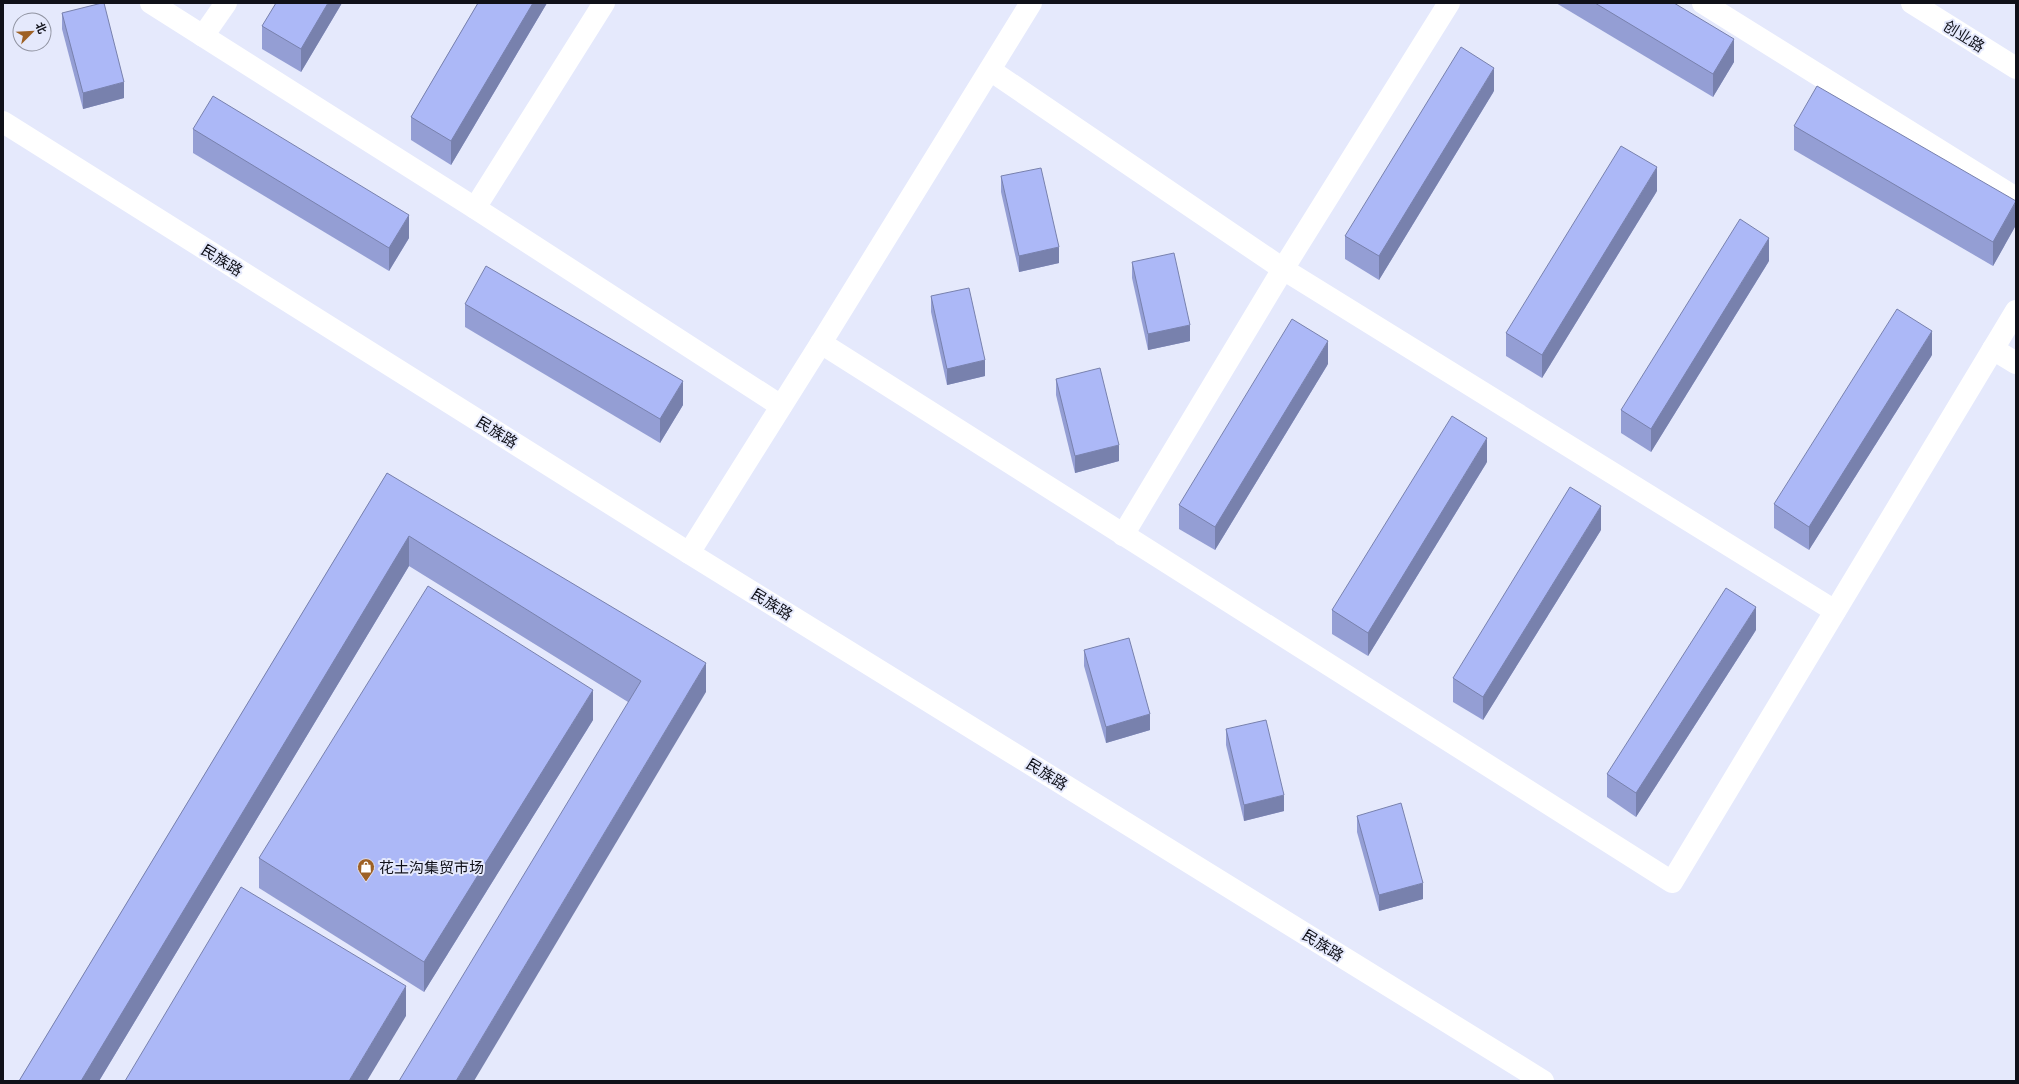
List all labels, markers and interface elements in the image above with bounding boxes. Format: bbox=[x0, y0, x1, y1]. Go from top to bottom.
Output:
north arrow bbox=[12, 12, 52, 52]
street label: 创业路 bbox=[1940, 16, 1988, 56]
text: 北 bbox=[33, 20, 50, 36]
street label: 民族路 bbox=[198, 240, 246, 280]
street label: 民族路 bbox=[473, 412, 521, 452]
street label: 民族路 bbox=[748, 584, 796, 624]
street label: 民族路 bbox=[1023, 754, 1071, 794]
shop icon: 花土沟集贸市场 bbox=[356, 857, 376, 882]
place label: 花土沟集贸市场 bbox=[379, 858, 484, 877]
street label: 民族路 bbox=[1299, 925, 1347, 965]

